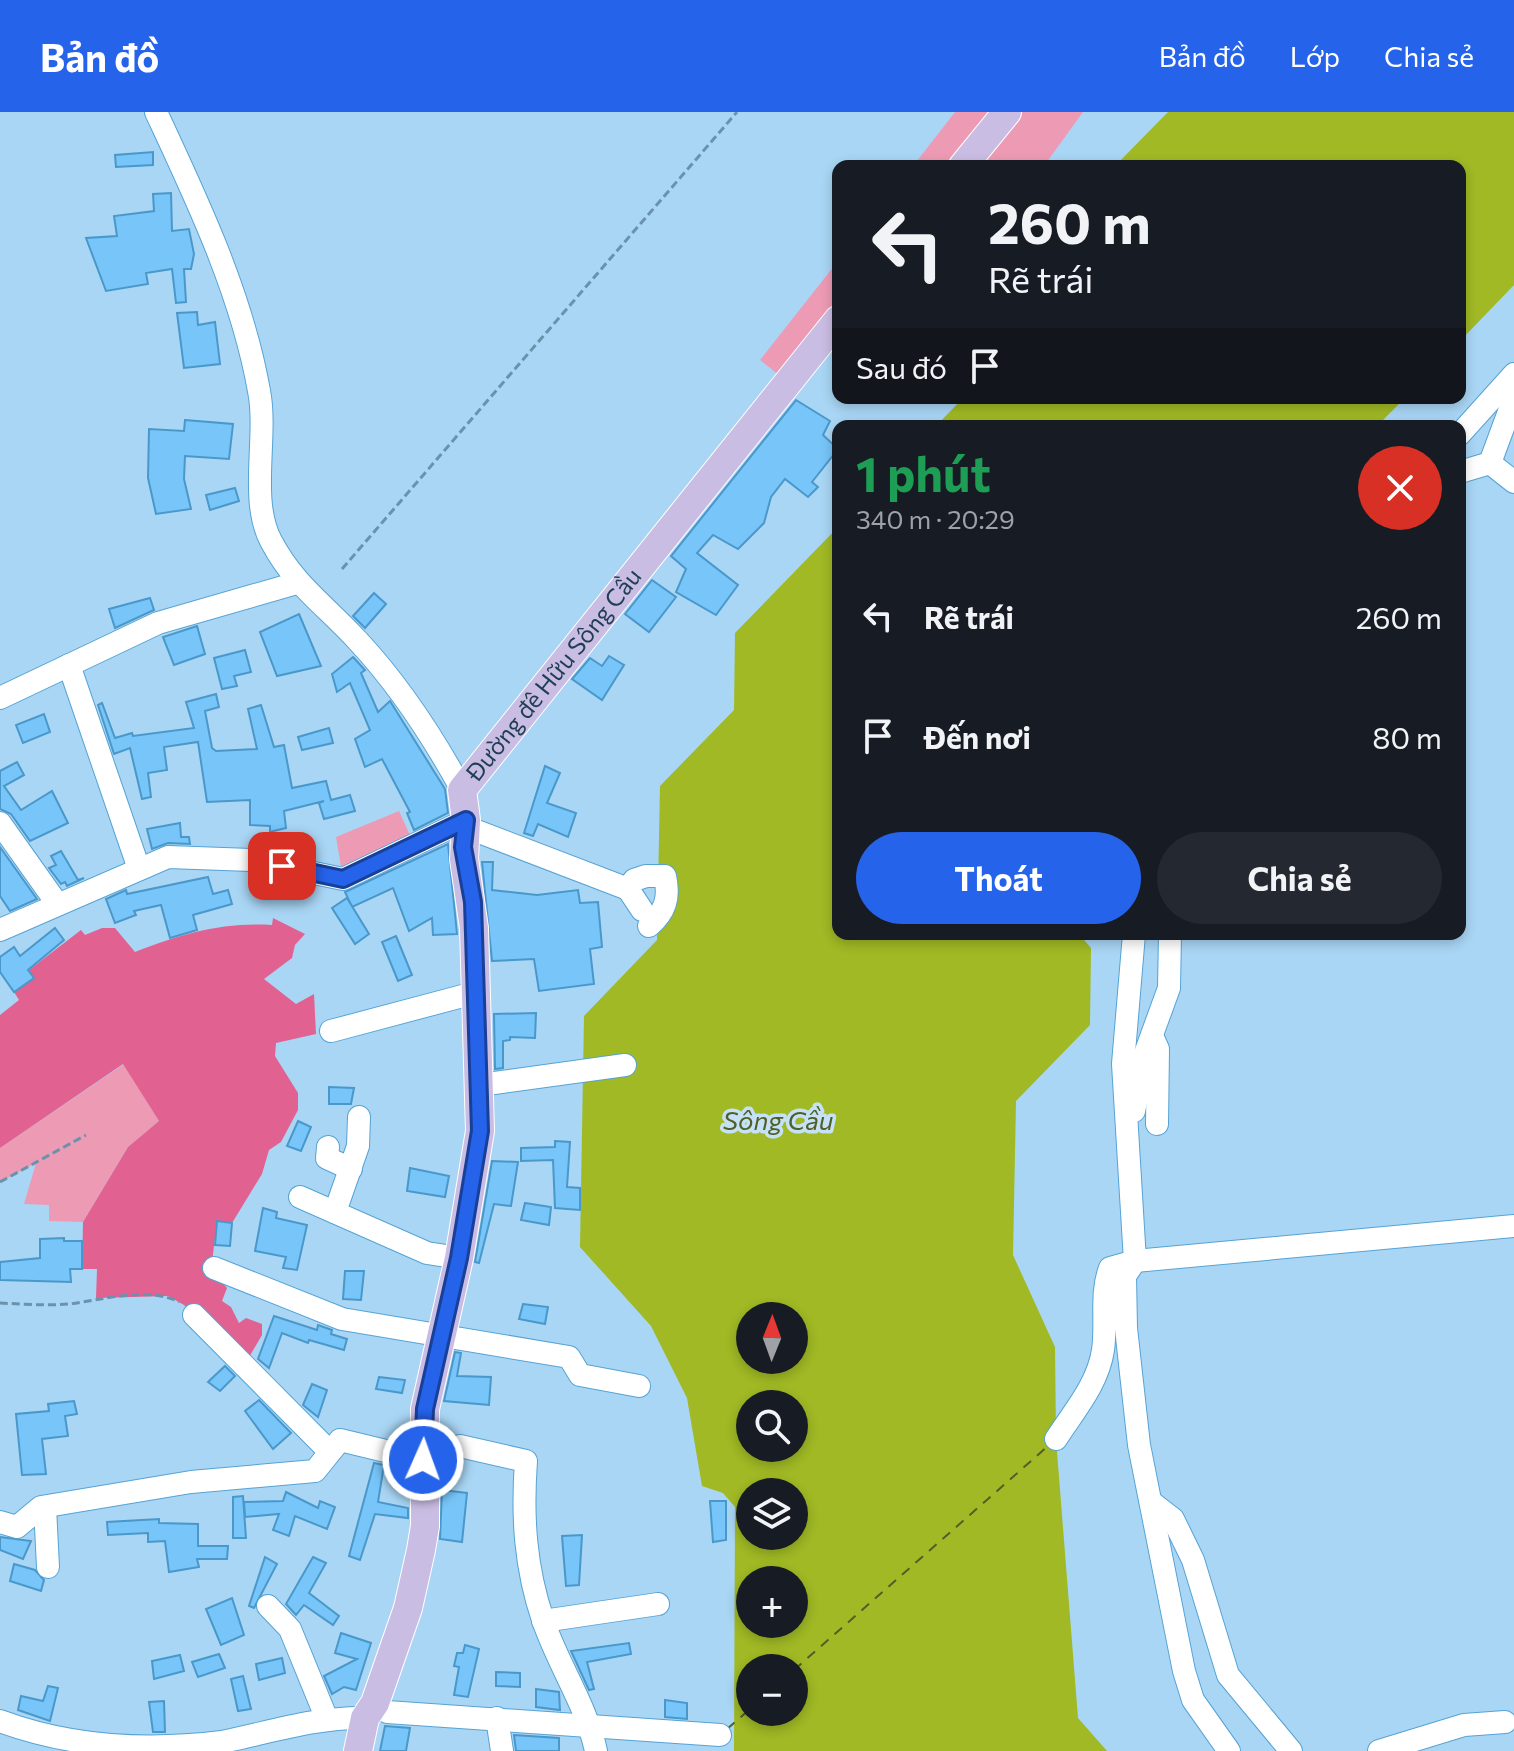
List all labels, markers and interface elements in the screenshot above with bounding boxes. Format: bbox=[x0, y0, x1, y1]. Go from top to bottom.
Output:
text: Bản đồ bbox=[40, 33, 159, 80]
text: Bản đồ bbox=[1159, 39, 1246, 73]
text: Lớp bbox=[1290, 39, 1340, 73]
text: Chia sẻ bbox=[1384, 39, 1474, 73]
text: 260 m bbox=[988, 187, 1151, 256]
icon: left bbox=[856, 192, 960, 296]
text: Rẽ trái bbox=[988, 256, 1094, 300]
icon: arrive bbox=[963, 344, 1007, 388]
text: Sau đó bbox=[856, 348, 947, 385]
text: 1 phút bbox=[856, 443, 991, 502]
button: close bbox=[1358, 446, 1442, 530]
text: 340 m · 20:29 bbox=[856, 503, 1015, 534]
street label: Đường đê Hữu Sông Cầu bbox=[458, 562, 647, 787]
icon: left bbox=[856, 594, 900, 638]
text: Rẽ trái bbox=[924, 598, 1014, 635]
text: 260 m bbox=[1356, 598, 1442, 635]
icon: arrive bbox=[856, 714, 900, 758]
text: Đến nơi bbox=[924, 718, 1031, 755]
text: 80 m bbox=[1372, 718, 1442, 755]
pin bbox=[248, 832, 316, 900]
button: Thoát bbox=[856, 832, 1141, 924]
button: Chia sẻ bbox=[1157, 832, 1442, 924]
icon: arrive bbox=[260, 844, 304, 888]
water label: Sông Cầu bbox=[723, 1104, 833, 1135]
north arrow bbox=[736, 1302, 808, 1374]
map controls bbox=[736, 1302, 808, 1726]
button: search bbox=[736, 1390, 808, 1462]
position arrow bbox=[381, 1418, 465, 1502]
button: layers bbox=[736, 1478, 808, 1550]
button: + bbox=[736, 1566, 808, 1638]
button: − bbox=[736, 1654, 808, 1726]

